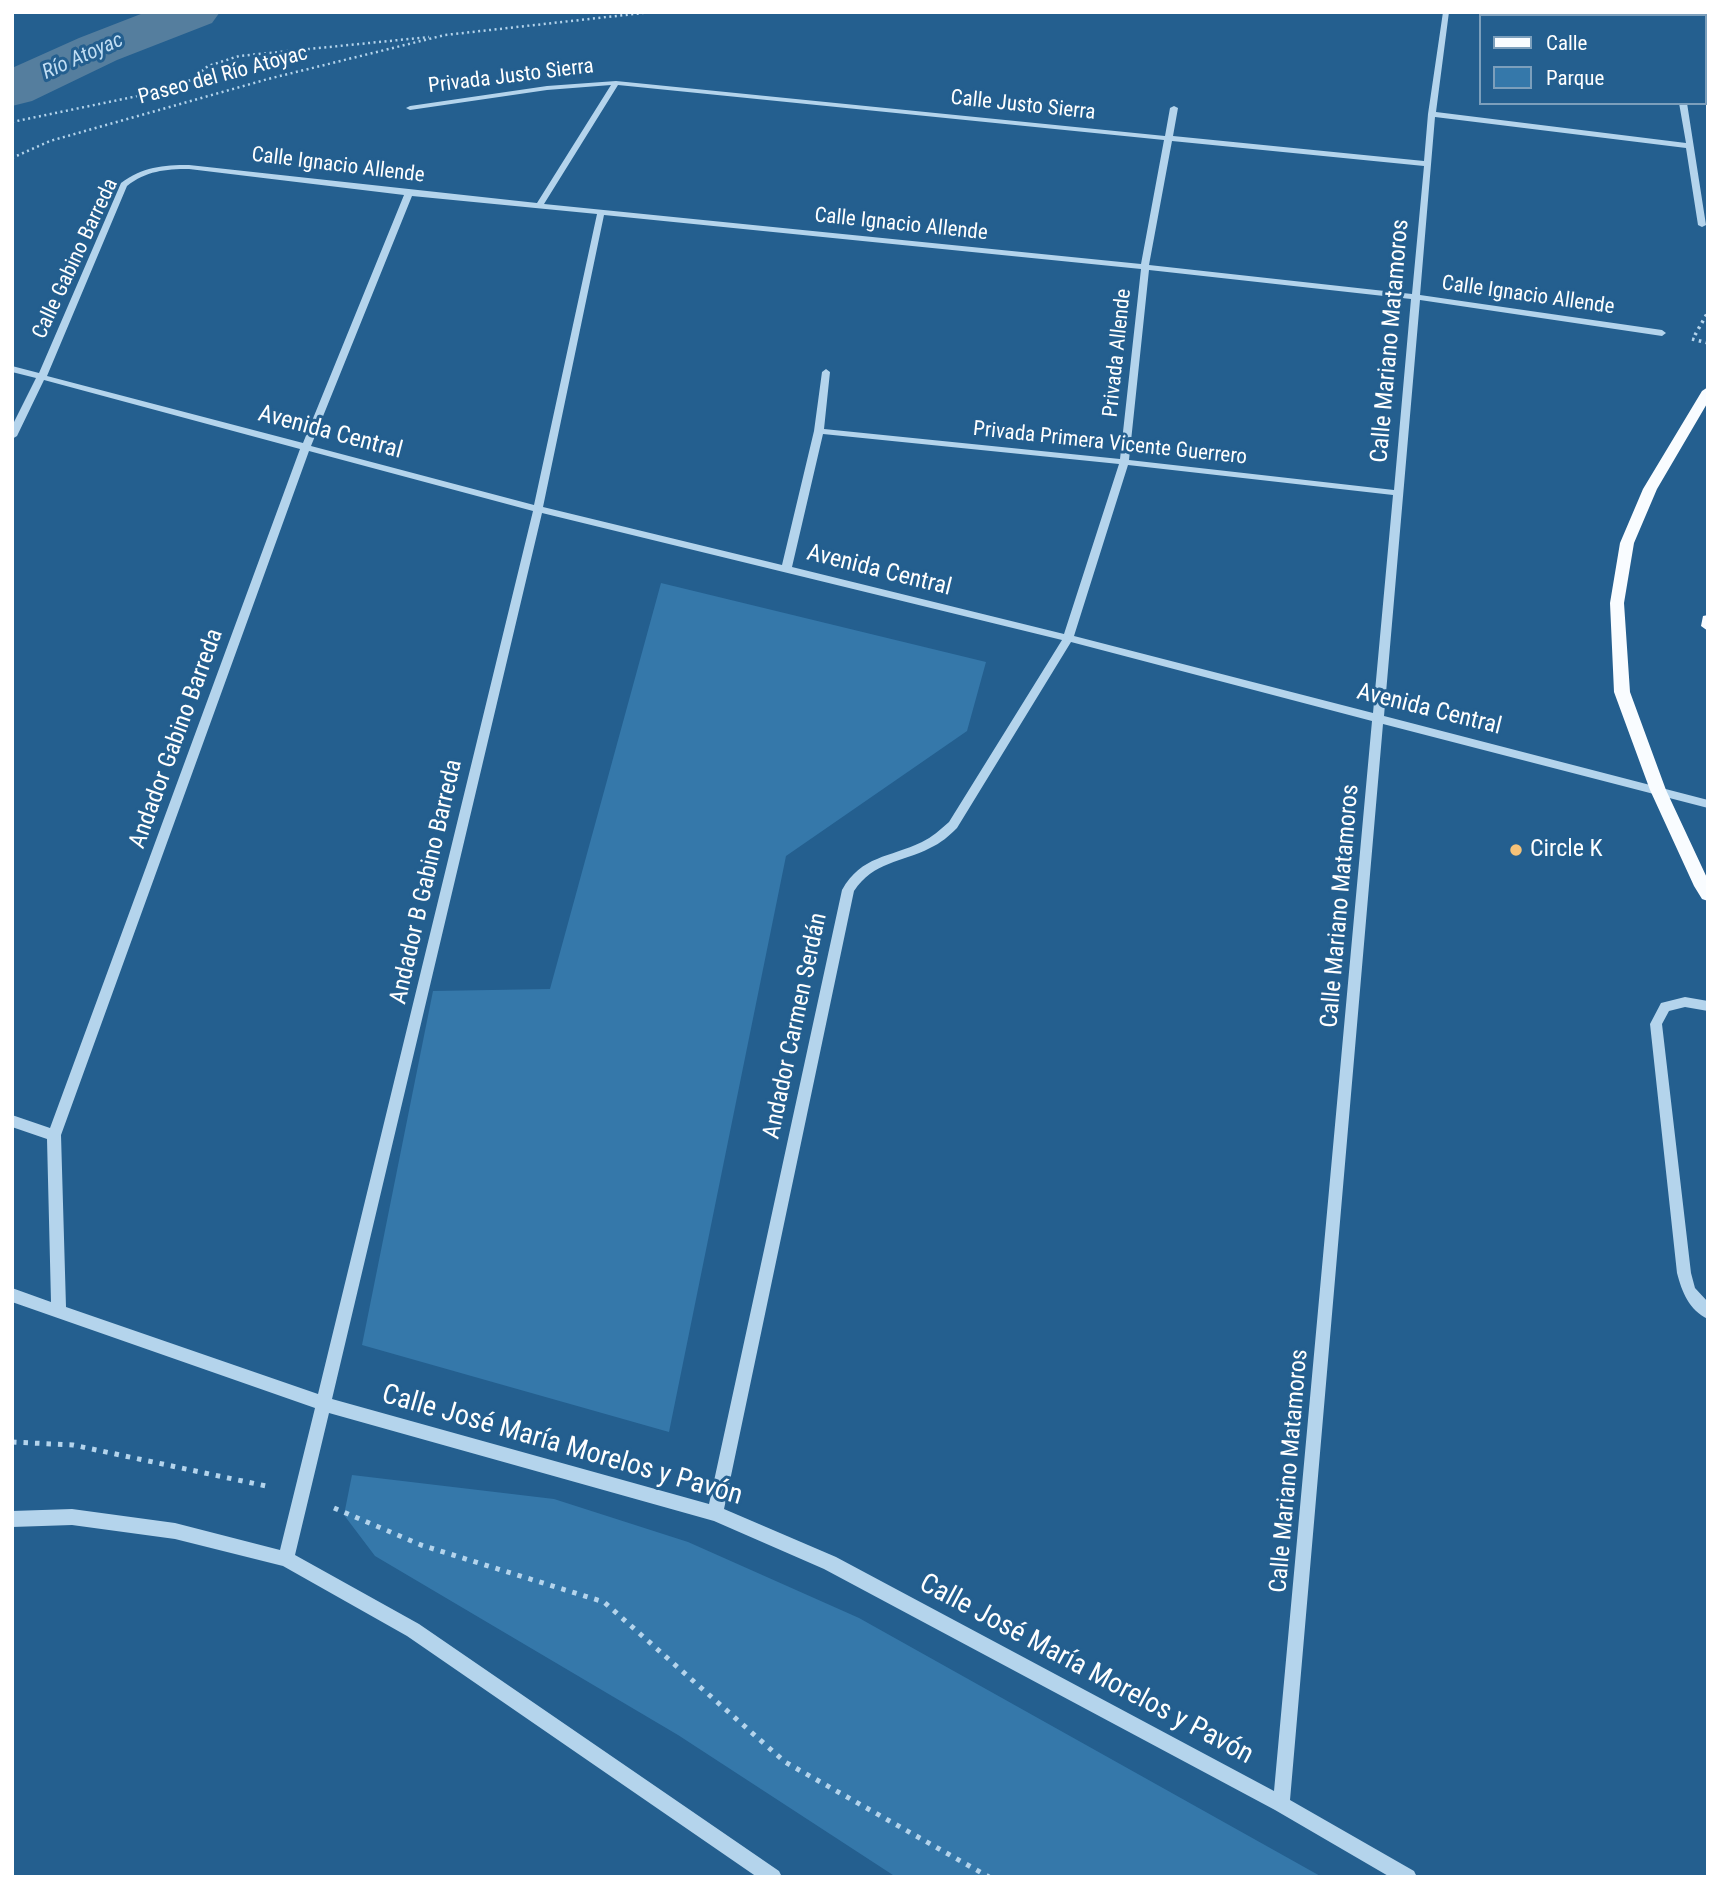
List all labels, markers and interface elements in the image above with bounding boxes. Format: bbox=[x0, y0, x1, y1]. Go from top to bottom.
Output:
legend bbox=[1478, 14, 1706, 105]
water label: Río Atoyac bbox=[39, 28, 127, 86]
text: Calle bbox=[1546, 31, 1587, 55]
street label: Paseo del Río Atoyac bbox=[136, 41, 310, 111]
street label: Privada Justo Sierra bbox=[427, 54, 595, 100]
text: Parque bbox=[1546, 66, 1604, 90]
street label: Calle Justo Sierra bbox=[949, 86, 1097, 126]
street label: Calle Ignacio Allende bbox=[250, 143, 426, 189]
street label: Calle Gabino Barreda bbox=[28, 175, 124, 343]
street label: Calle Ignacio Allende bbox=[813, 203, 989, 247]
street label: Calle Mariano Matamoros bbox=[1366, 218, 1416, 464]
street label: Calle Ignacio Allende bbox=[1440, 271, 1616, 321]
street label: Privada Allende bbox=[1099, 288, 1137, 418]
street label: Avenida Central bbox=[255, 400, 405, 466]
street label: Privada Primera Vicente Guerrero bbox=[972, 417, 1248, 471]
street label: Avenida Central bbox=[804, 539, 954, 603]
street label: Andador Gabino Barreda bbox=[124, 625, 230, 853]
street label: Avenida Central bbox=[1354, 678, 1504, 742]
street label: Andador B Gabino Barreda bbox=[385, 757, 469, 1007]
street label: Calle Mariano Matamoros bbox=[1316, 783, 1366, 1029]
place label: Circle K bbox=[1530, 836, 1603, 864]
marker: Circle K bbox=[1508, 842, 1524, 858]
street label: Andador Carmen Serdán bbox=[758, 910, 834, 1142]
street label: Calle Mariano Matamoros bbox=[1265, 1348, 1315, 1594]
street label: Calle José María Morelos y Pavón bbox=[378, 1378, 746, 1514]
street label: Calle José María Morelos y Pavón bbox=[913, 1568, 1259, 1772]

